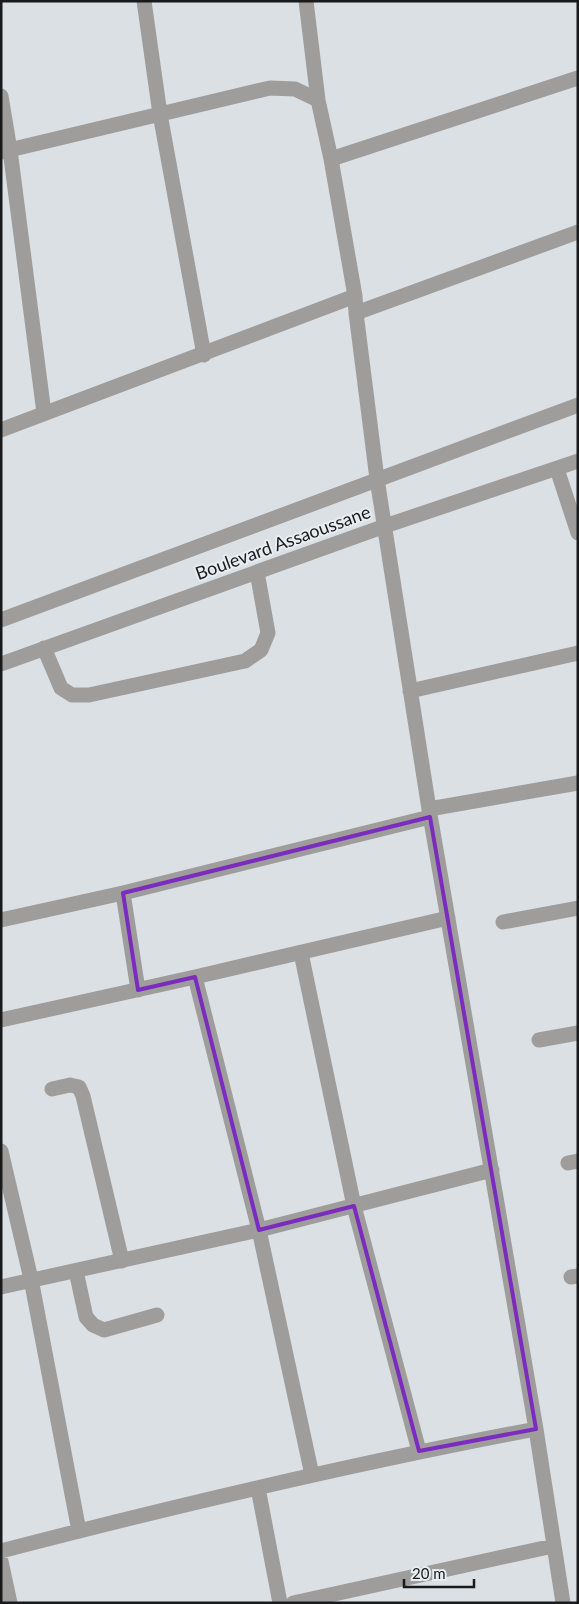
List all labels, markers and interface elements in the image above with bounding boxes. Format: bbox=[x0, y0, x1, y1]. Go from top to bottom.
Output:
street label: Boulevard Assaoussane bbox=[192, 500, 373, 584]
scale bar bbox=[404, 1556, 474, 1588]
text: 20 m bbox=[412, 1564, 446, 1582]

